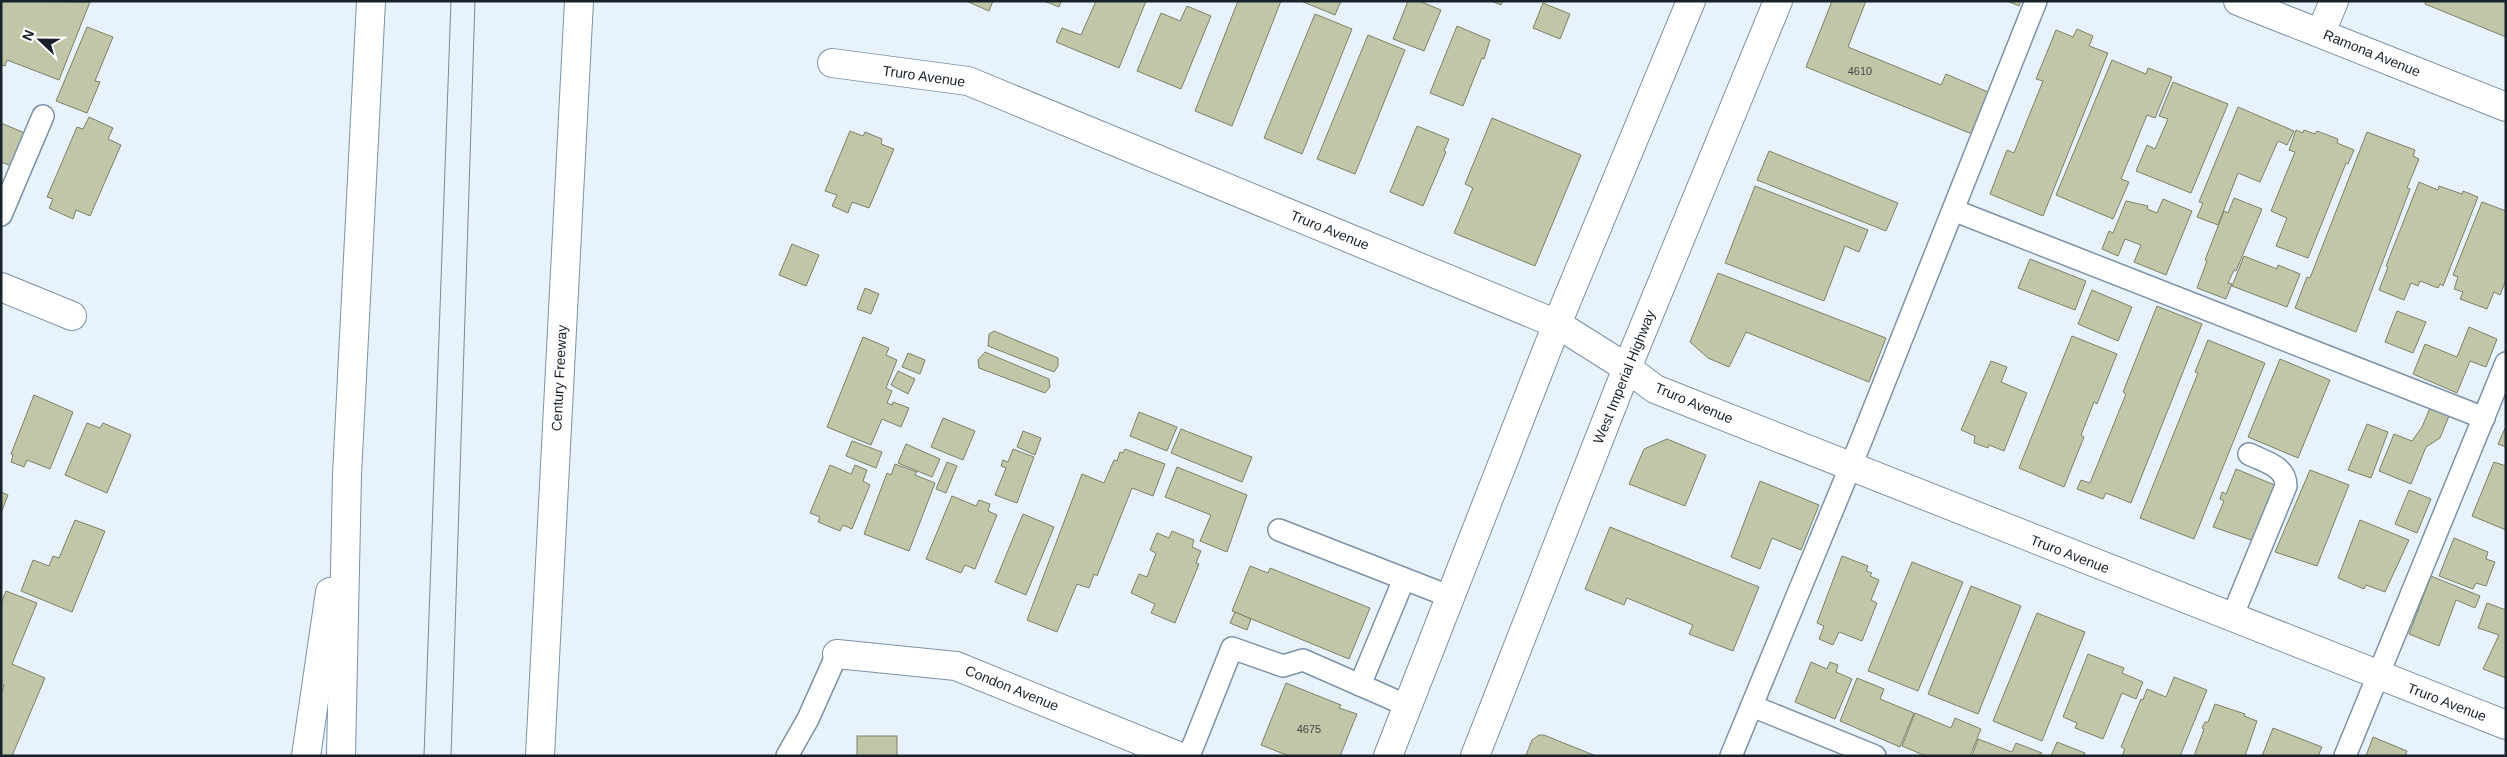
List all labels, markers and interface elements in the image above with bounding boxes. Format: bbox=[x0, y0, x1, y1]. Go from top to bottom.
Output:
north arrow bbox=[15, 15, 65, 65]
street label: Ramona Avenue bbox=[2321, 26, 2423, 80]
text: N bbox=[19, 27, 37, 43]
street label: Truro Avenue bbox=[882, 62, 967, 90]
house number: 4610 bbox=[1848, 65, 1872, 77]
street label: Truro Avenue bbox=[1288, 207, 1372, 253]
street label: West Imperial Highway bbox=[1590, 308, 1658, 446]
street label: Century Freeway bbox=[548, 324, 570, 432]
street label: Truro Avenue bbox=[1653, 379, 1736, 427]
street label: Truro Avenue bbox=[2028, 532, 2112, 576]
street label: Condon Avenue bbox=[963, 662, 1061, 714]
street label: Truro Avenue bbox=[2405, 680, 2489, 724]
house number: 4675 bbox=[1297, 723, 1321, 735]

